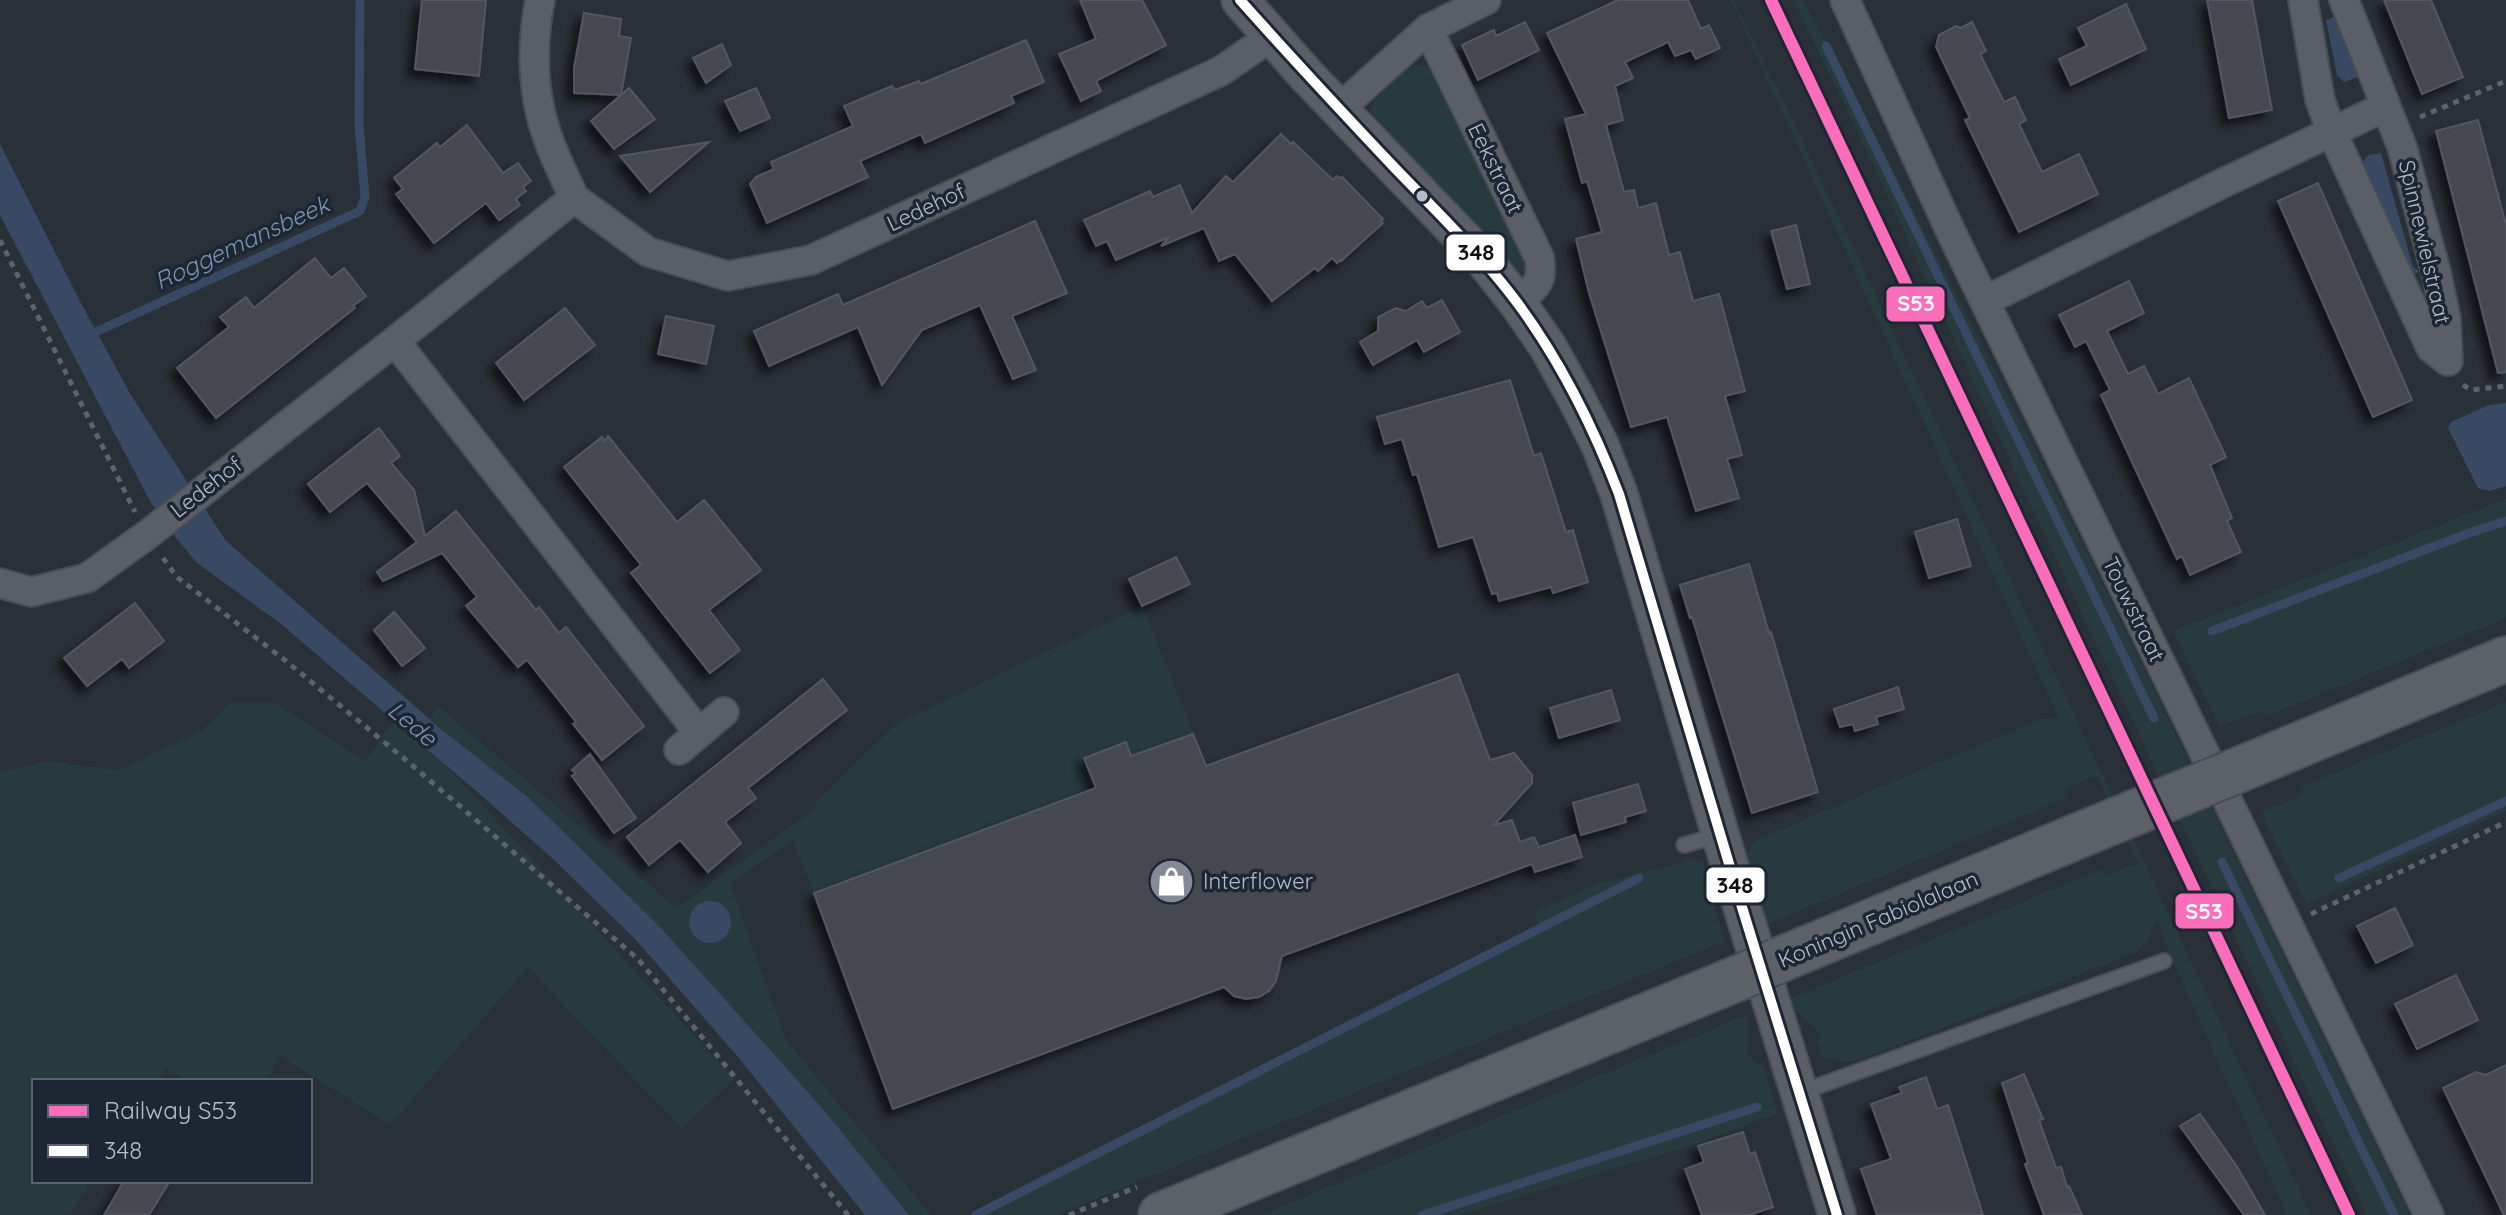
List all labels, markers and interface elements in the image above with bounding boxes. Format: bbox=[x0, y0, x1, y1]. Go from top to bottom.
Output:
street label: Eekstraat bbox=[1462, 118, 1530, 218]
street label: Spinnewielstraat bbox=[2393, 157, 2457, 327]
street label: Ledehof bbox=[882, 177, 970, 237]
water label: Roggemansbeek bbox=[149, 188, 336, 296]
unlabelled marker bbox=[1414, 188, 1430, 204]
line badge: 348 bbox=[1445, 233, 1506, 272]
text: 348 bbox=[1458, 238, 1494, 266]
line badge: S53 bbox=[1885, 285, 1946, 323]
text: S53 bbox=[1897, 289, 1935, 317]
street label: Ledehof bbox=[164, 450, 248, 524]
street label: Touwstraat bbox=[2097, 552, 2171, 666]
water label: Lede bbox=[382, 694, 444, 753]
shop icon: Interflower bbox=[1148, 857, 1196, 905]
street label: Koningin Fabiolalaan bbox=[1774, 864, 1982, 974]
line badge: 348 bbox=[1705, 866, 1766, 904]
place label: Interflower bbox=[1203, 867, 1314, 895]
text: 348 bbox=[1717, 871, 1753, 899]
line badge: S53 bbox=[2174, 892, 2235, 930]
text: S53 bbox=[2185, 897, 2223, 925]
legend bbox=[32, 1079, 312, 1183]
text: Railway S53 bbox=[104, 1095, 237, 1125]
text: 348 bbox=[104, 1135, 142, 1165]

